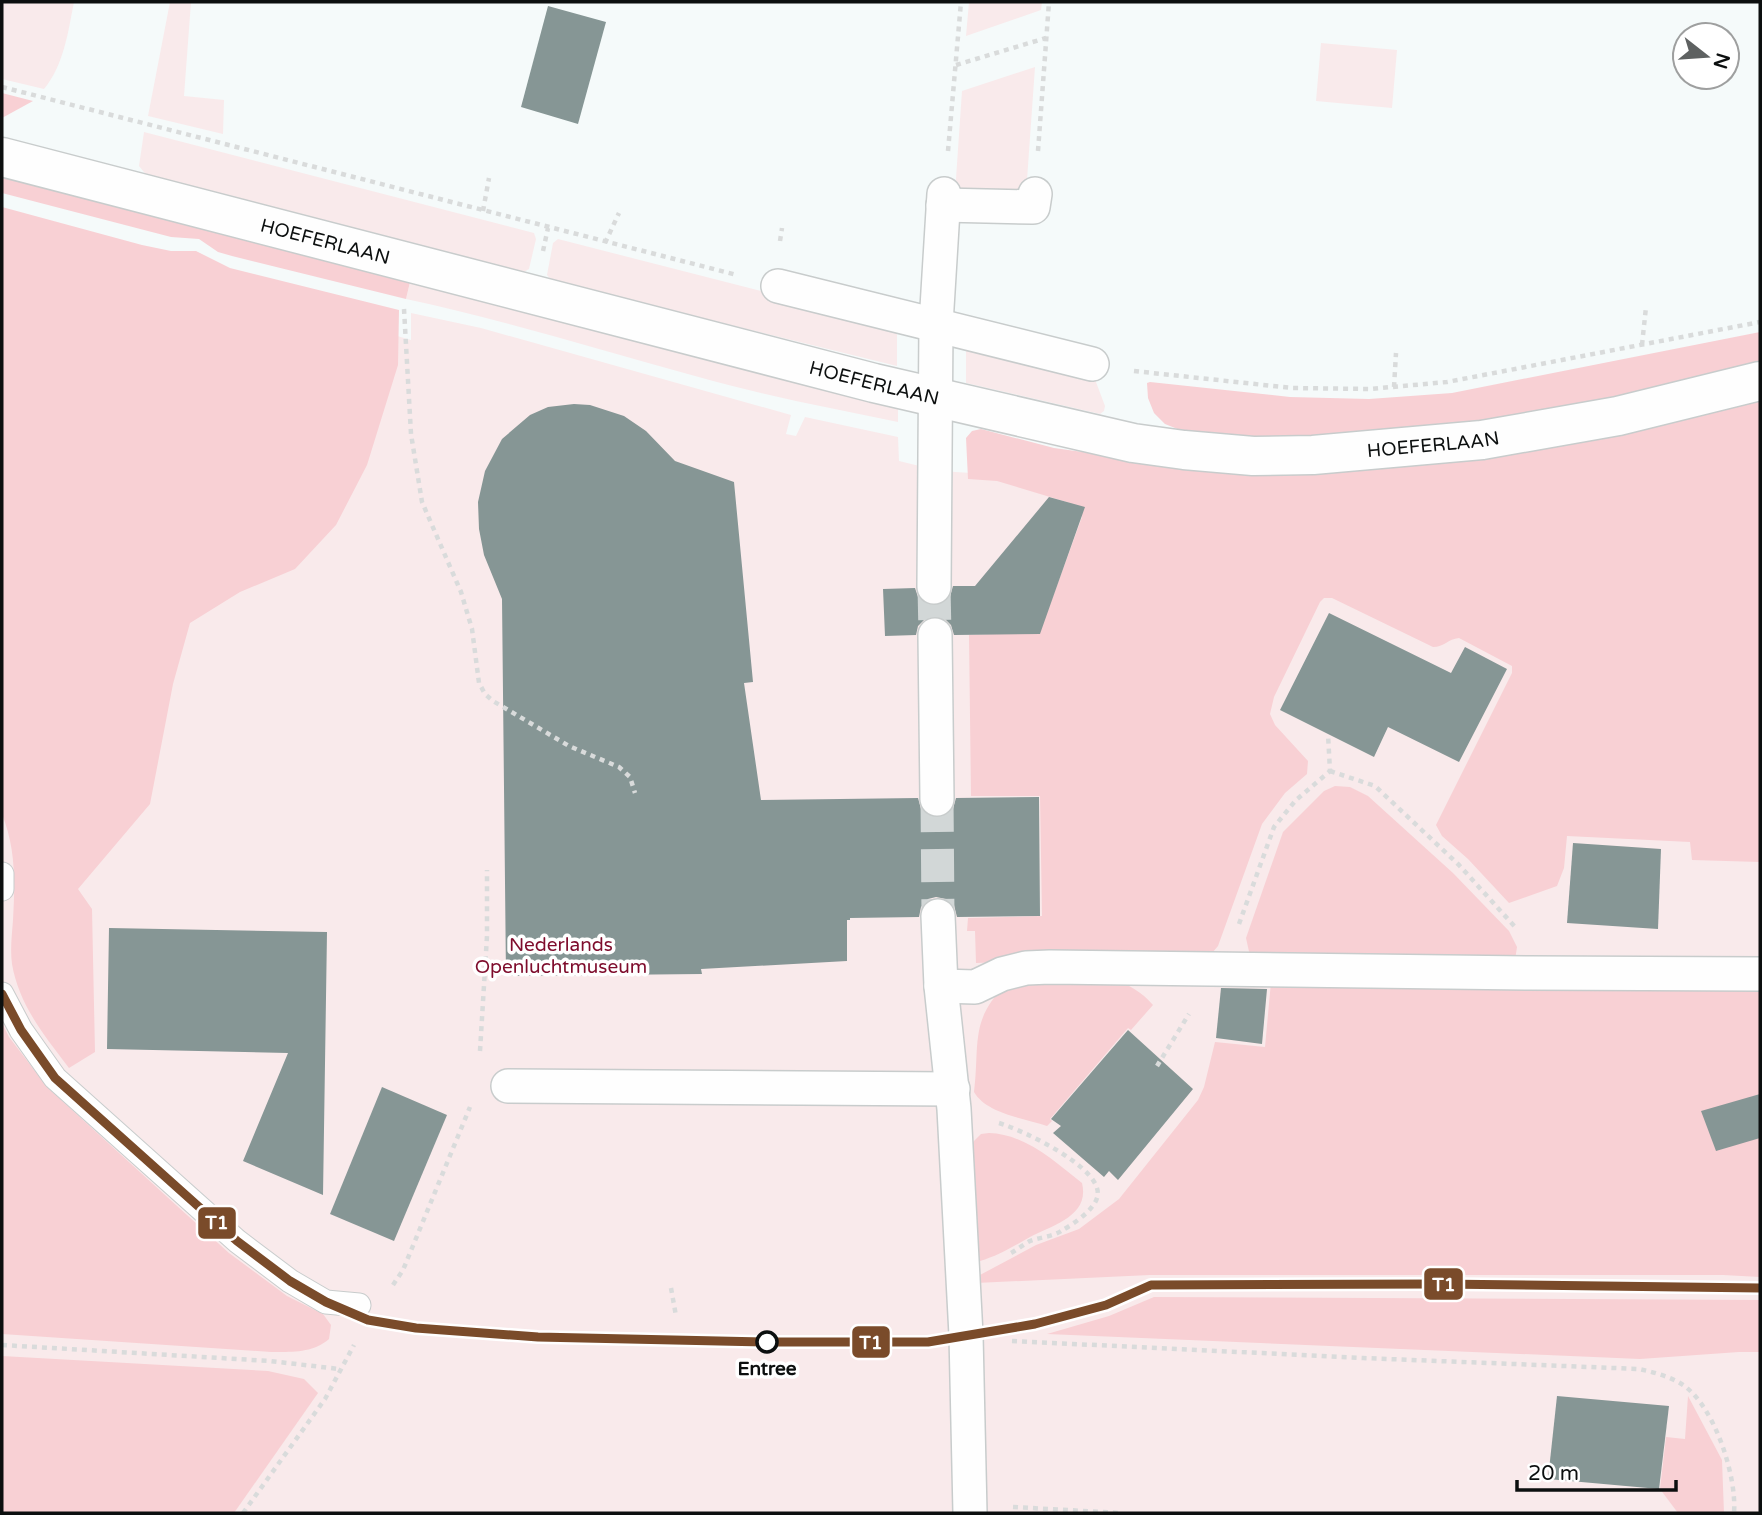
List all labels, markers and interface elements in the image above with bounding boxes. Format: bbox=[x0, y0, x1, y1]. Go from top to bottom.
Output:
north arrow bbox=[1671, 21, 1741, 91]
text: N bbox=[1709, 50, 1734, 71]
street label: HOEFERLAAN bbox=[258, 214, 392, 269]
street label: HOEFERLAAN bbox=[807, 357, 941, 410]
street label: HOEFERLAAN bbox=[1366, 427, 1501, 462]
park label: Nederlands Openluchtmuseum bbox=[475, 934, 647, 978]
line badge: T1 bbox=[197, 1206, 237, 1240]
text: T1 bbox=[204, 1212, 229, 1234]
line badge: T1 bbox=[1423, 1267, 1464, 1301]
text: T1 bbox=[1431, 1274, 1456, 1296]
line badge: T1 bbox=[851, 1325, 891, 1359]
marker: Entree bbox=[756, 1331, 778, 1353]
text: T1 bbox=[858, 1332, 883, 1354]
place label: Entree bbox=[737, 1358, 797, 1380]
scale bar bbox=[1517, 1448, 1676, 1492]
text: 20 m bbox=[1528, 1461, 1579, 1486]

